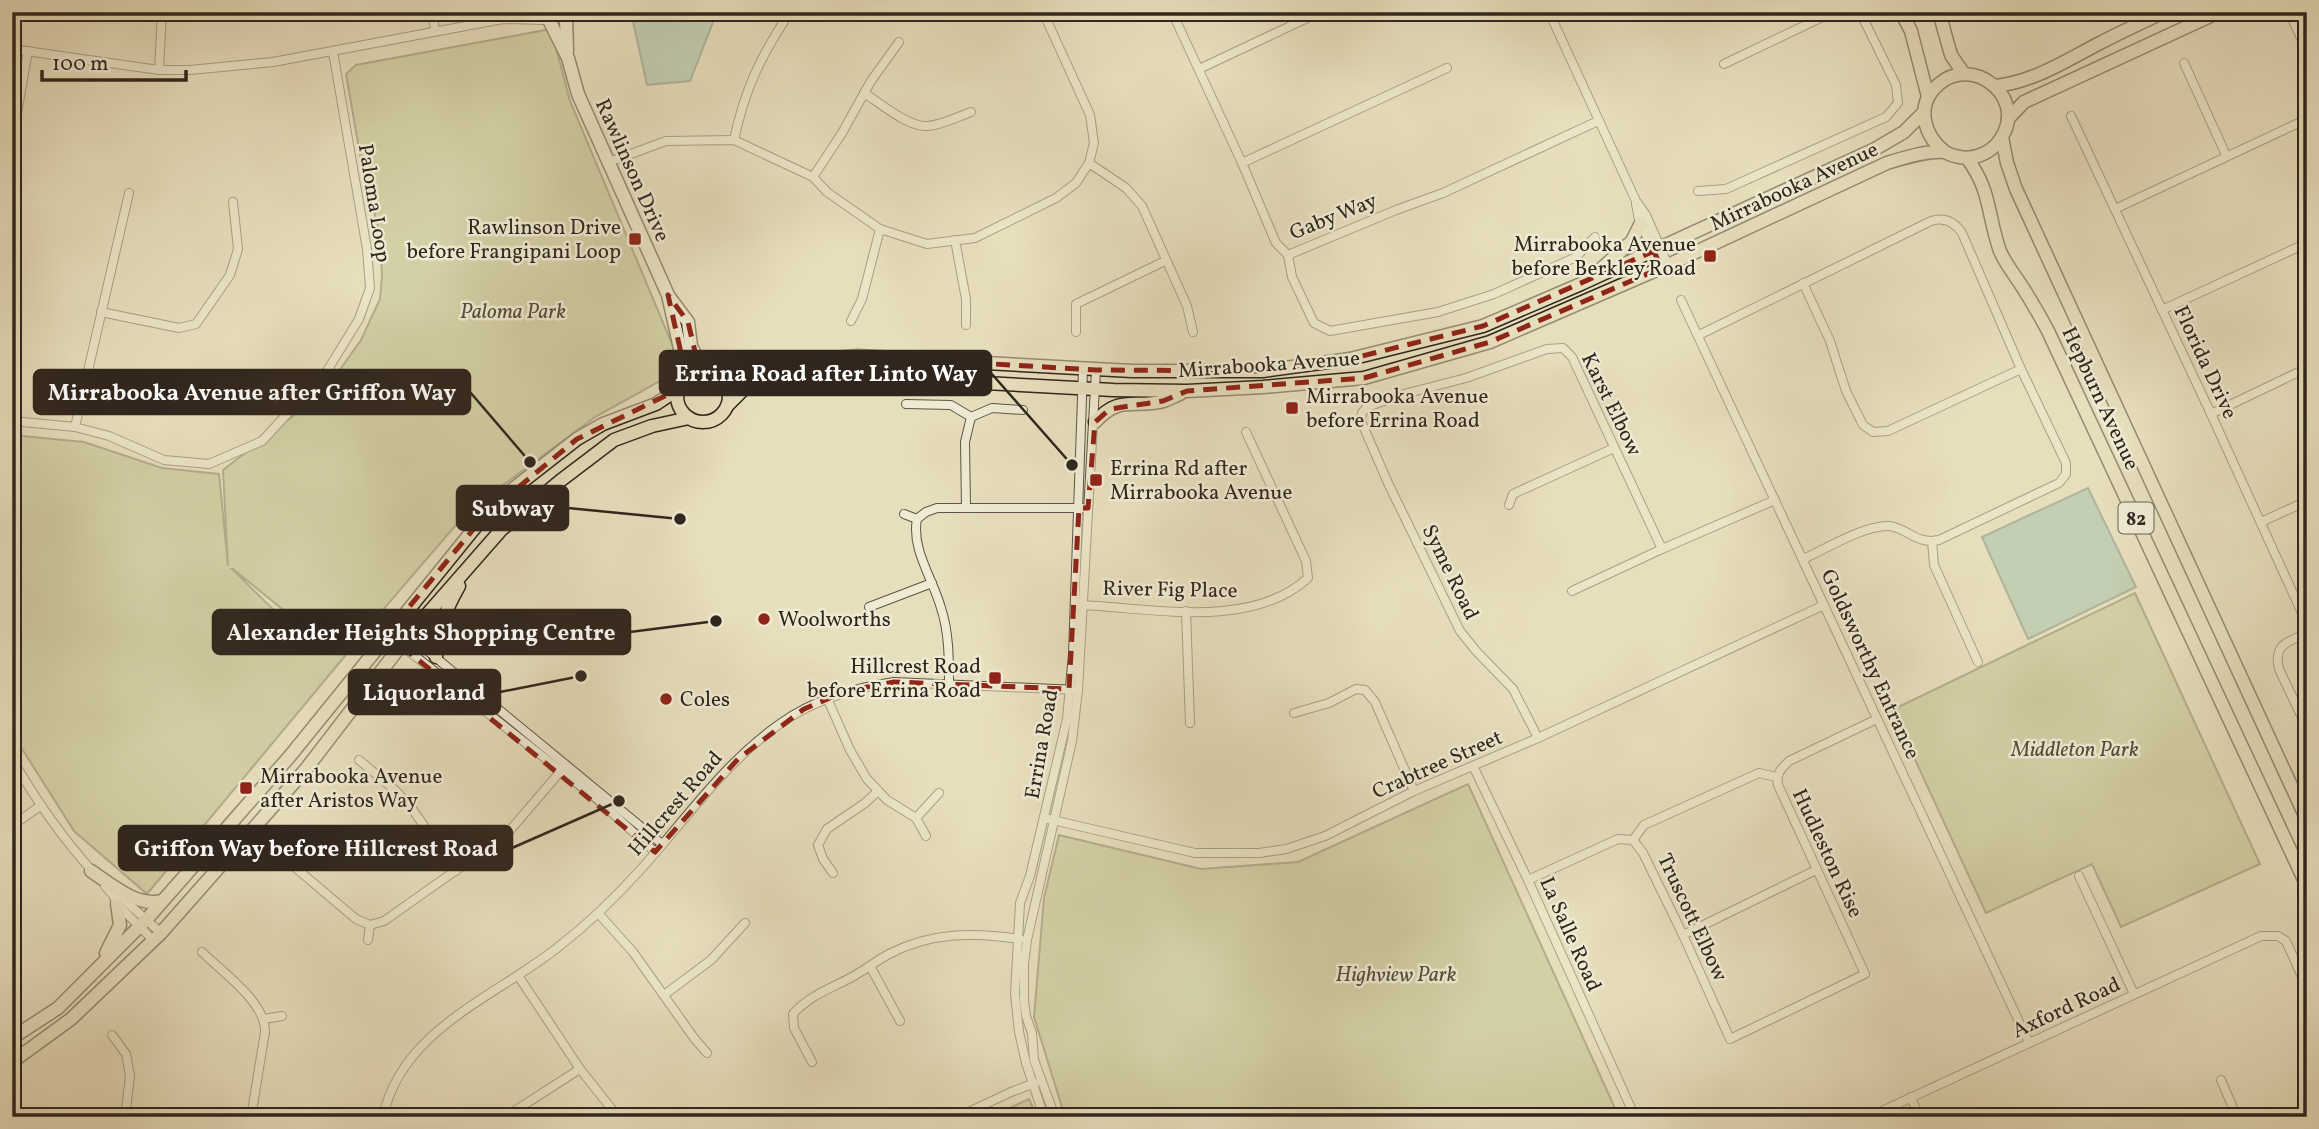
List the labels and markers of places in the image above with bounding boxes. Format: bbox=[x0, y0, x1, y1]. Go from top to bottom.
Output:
place label: Rawlinson Drive before Frangipani Loop bbox=[407, 214, 621, 267]
marker: Rawlinson Drive before Frangipani Loop bbox=[627, 231, 643, 247]
place label: Mirrabooka Avenue before Berkley Road bbox=[1512, 231, 1696, 284]
marker: Mirrabooka Avenue before Berkley Road bbox=[1702, 248, 1718, 264]
callout: Errina Road after Linto Way bbox=[660, 351, 991, 395]
callout: Mirrabooka Avenue after Griffon Way bbox=[34, 370, 470, 414]
place label: Mirrabooka Avenue before Errina Road bbox=[1306, 383, 1488, 436]
marker: Mirrabooka Avenue before Errina Road bbox=[1284, 400, 1300, 416]
place label: Errina Rd after Mirrabooka Avenue bbox=[1110, 455, 1292, 508]
marker: Errina Rd after Mirrabooka Avenue bbox=[1088, 472, 1104, 488]
callout: Subway bbox=[457, 486, 568, 530]
place label: Woolworths bbox=[778, 606, 891, 635]
callout: Alexander Heights Shopping Centre bbox=[213, 610, 630, 654]
marker: Woolworths bbox=[756, 611, 772, 627]
place label: Hillcrest Road before Errina Road bbox=[807, 653, 981, 706]
callout: Liquorland bbox=[349, 670, 500, 714]
marker: Hillcrest Road before Errina Road bbox=[987, 670, 1003, 686]
place label: Coles bbox=[680, 686, 730, 715]
marker: Coles bbox=[658, 691, 674, 707]
place label: Mirrabooka Avenue after Aristos Way bbox=[260, 763, 442, 816]
marker: Mirrabooka Avenue after Aristos Way bbox=[238, 780, 254, 796]
callout: Griffon Way before Hillcrest Road bbox=[119, 826, 512, 870]

